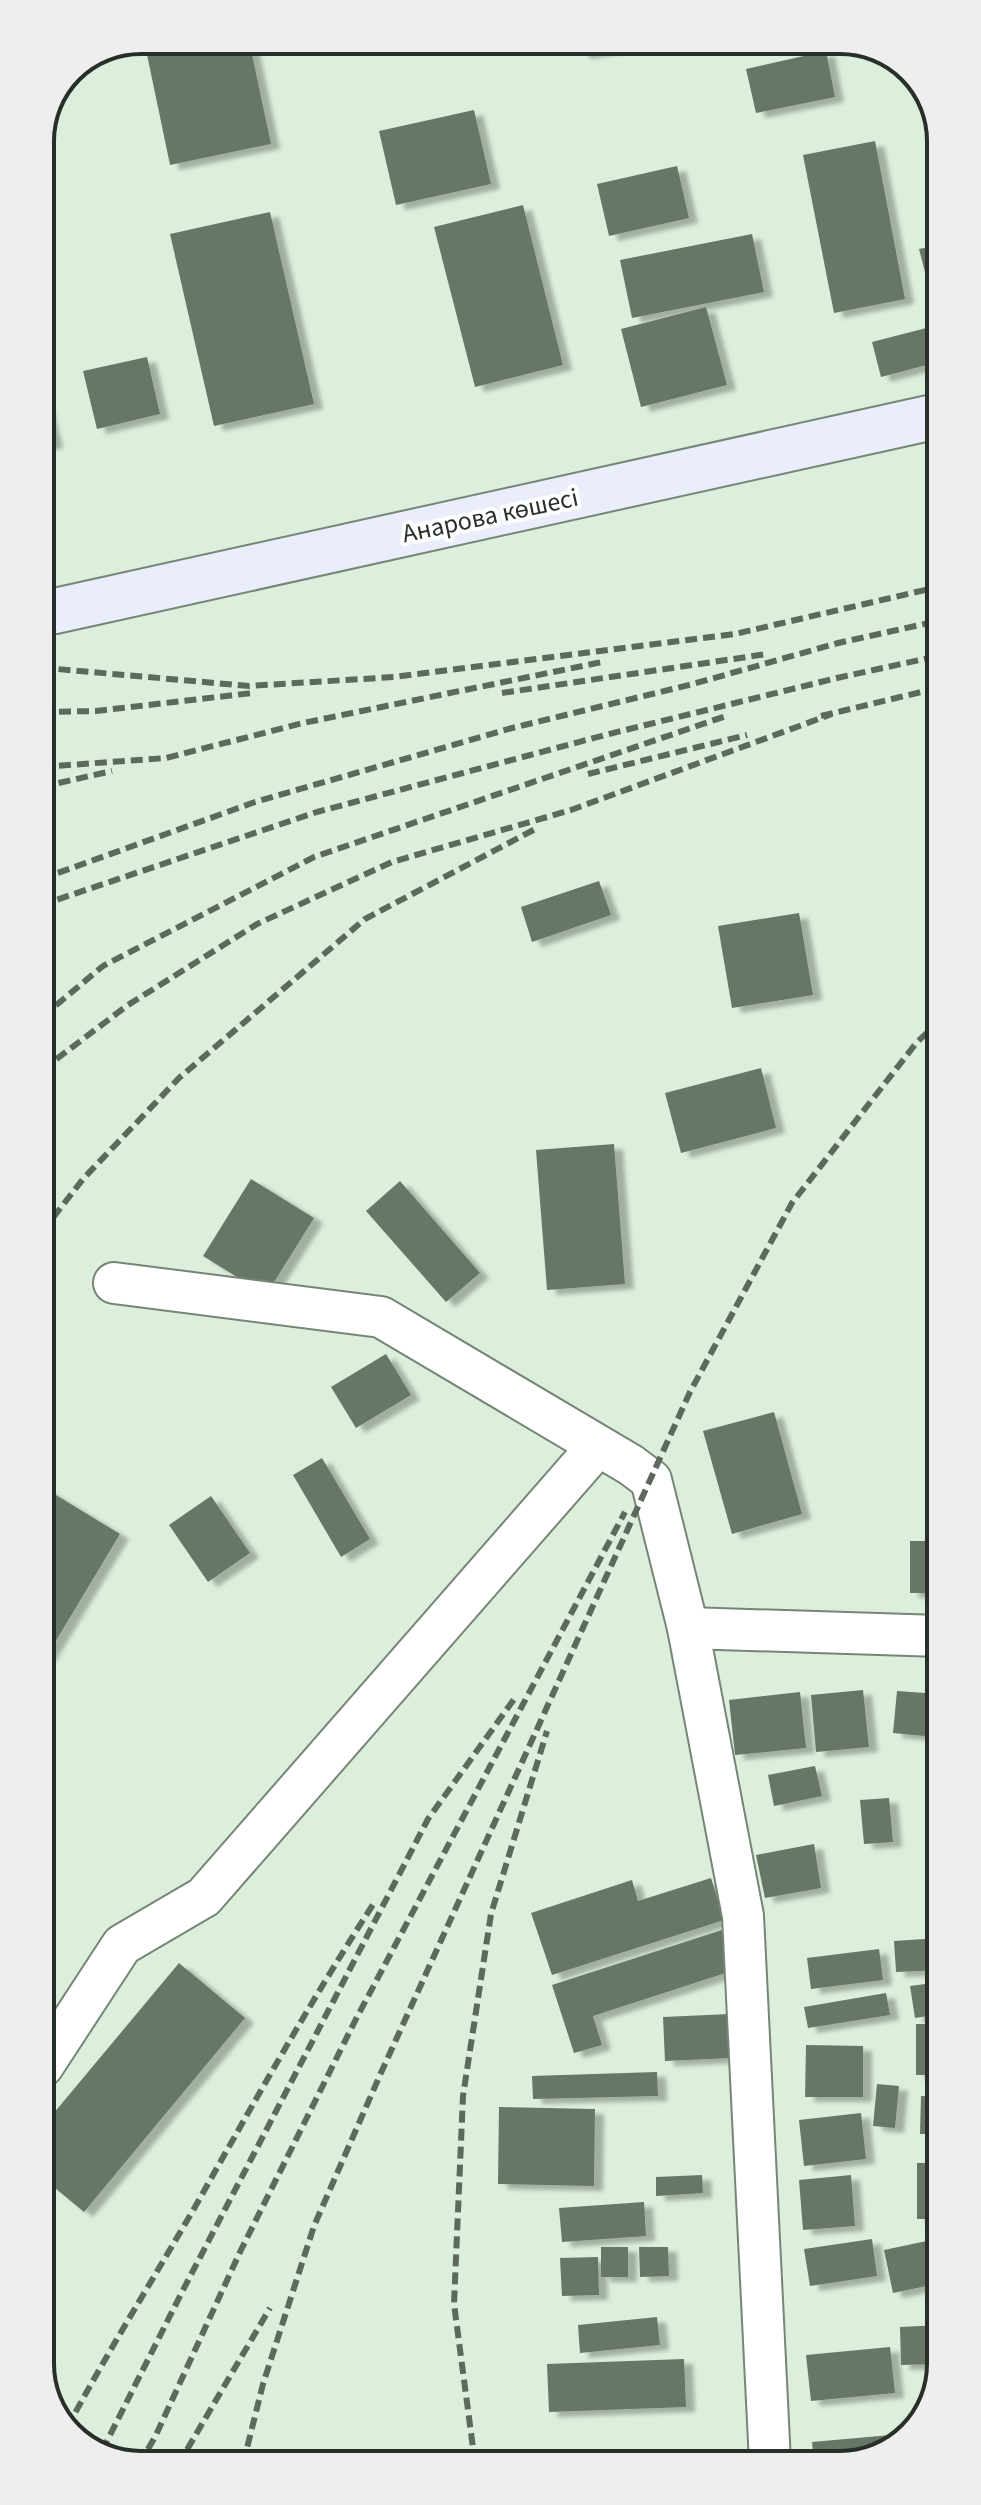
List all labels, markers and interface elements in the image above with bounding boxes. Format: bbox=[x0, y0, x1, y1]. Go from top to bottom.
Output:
street label: Анарова көшесі bbox=[399, 479, 582, 552]

